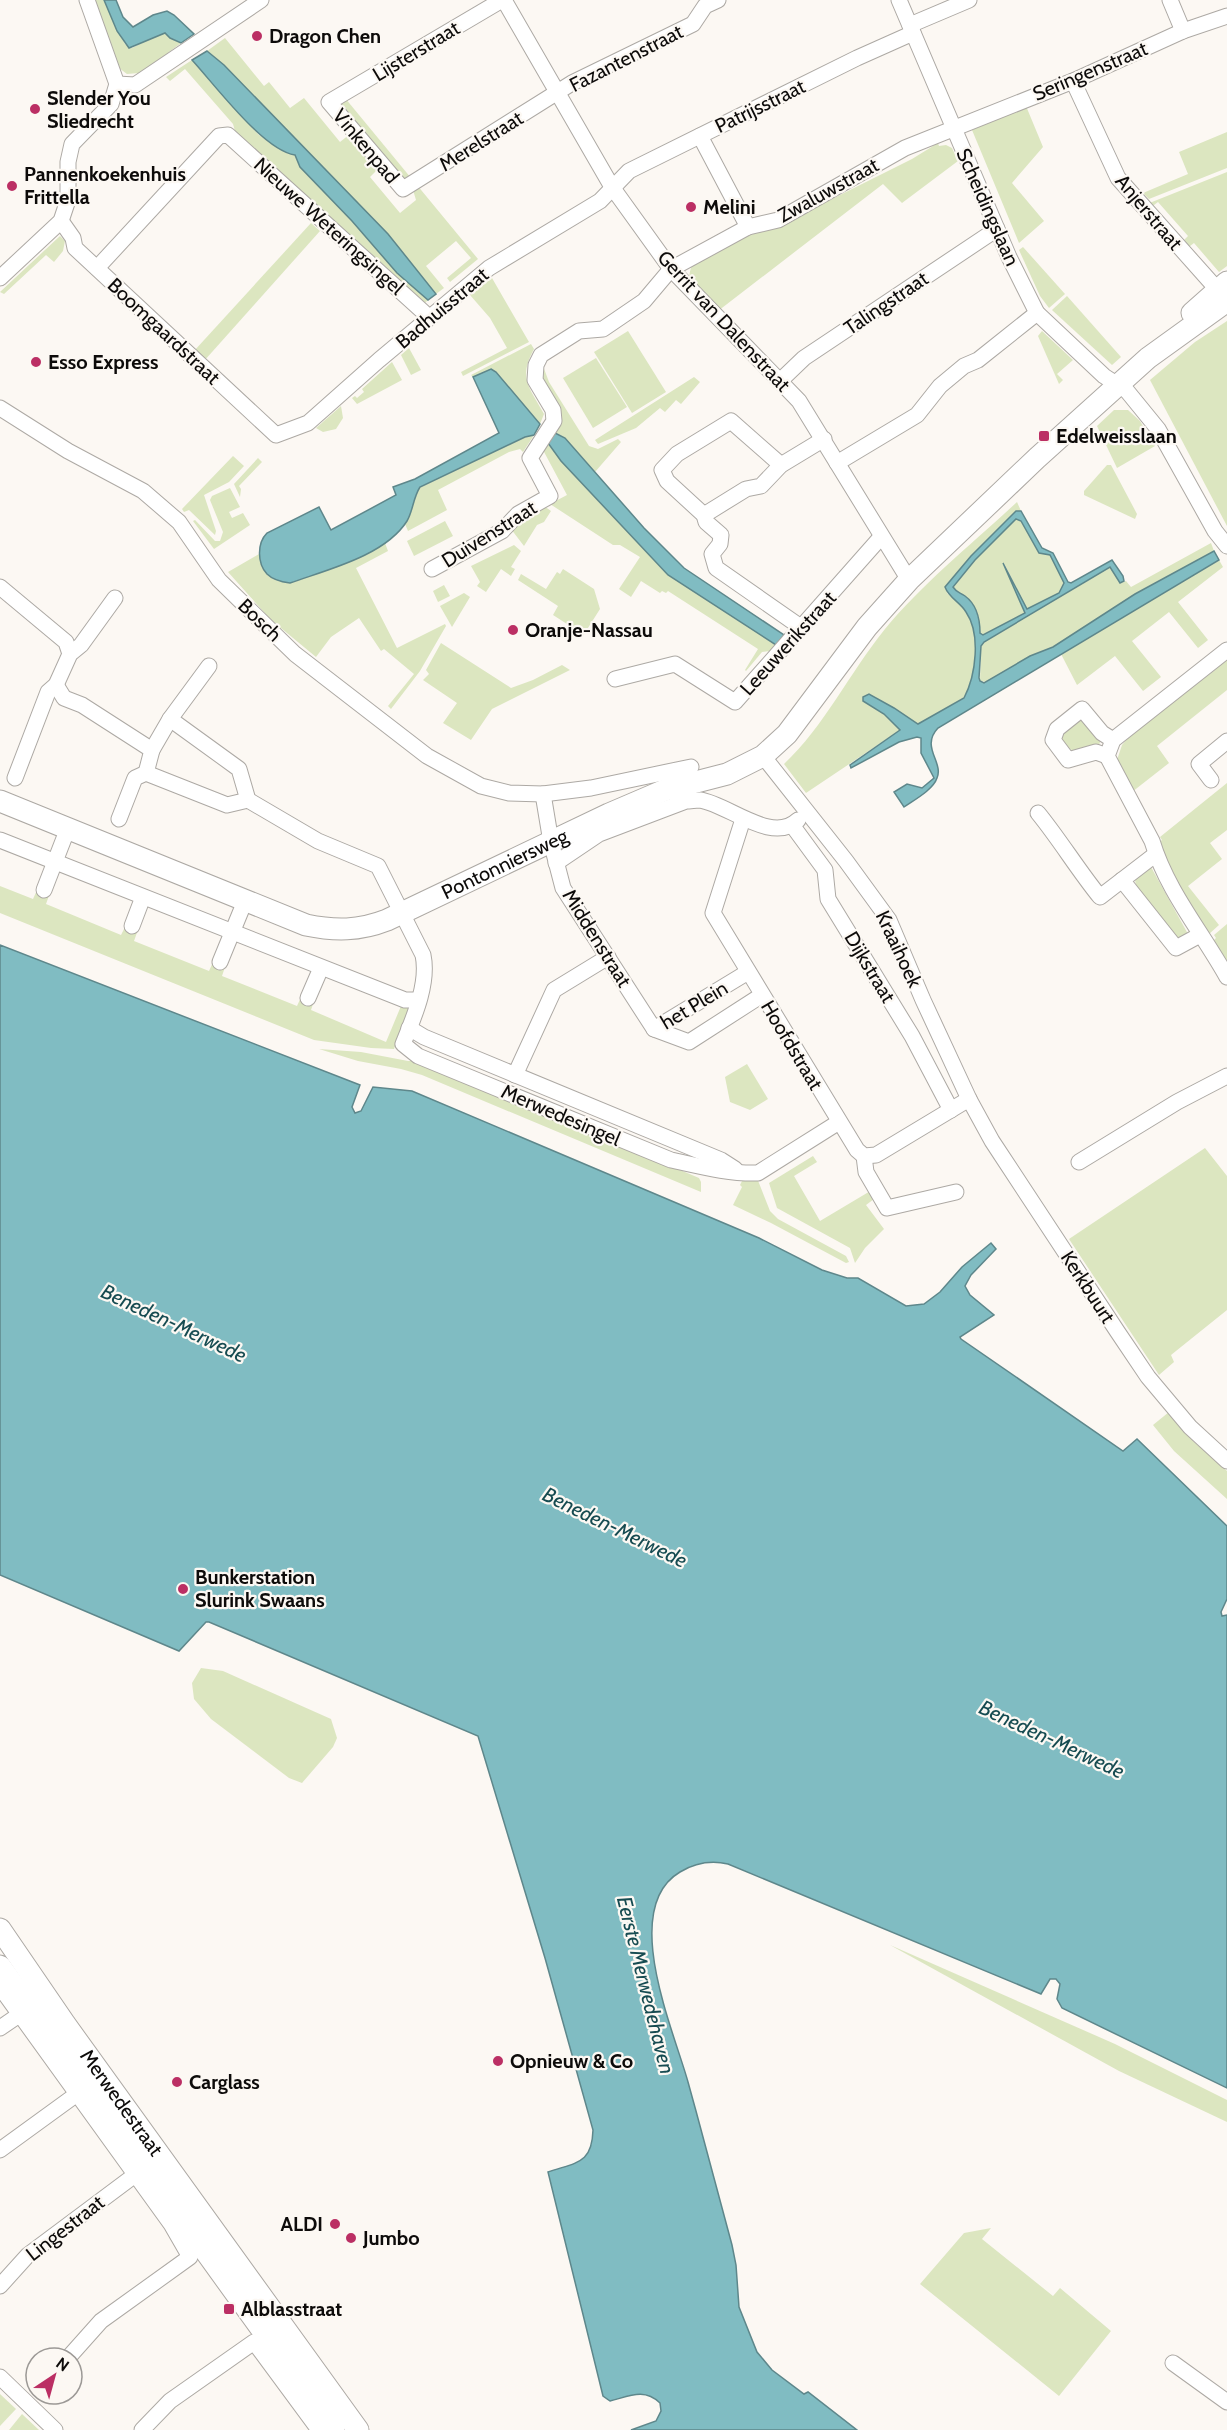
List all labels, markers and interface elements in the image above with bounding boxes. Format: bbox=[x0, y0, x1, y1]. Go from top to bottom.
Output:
street label: Lijsterstraat bbox=[368, 16, 464, 86]
street label: Fazantenstraat bbox=[565, 19, 687, 97]
place label: Dragon Chen bbox=[269, 24, 381, 48]
marker: Dragon Chen bbox=[250, 29, 264, 43]
street label: Seringenstraat bbox=[1029, 36, 1151, 106]
street label: Patrijsstraat bbox=[711, 74, 809, 138]
place label: Slender You Sliedrecht bbox=[47, 86, 151, 133]
marker: Slender You Sliedrecht bbox=[28, 102, 42, 116]
street label: Vinkenpad bbox=[328, 104, 404, 188]
street label: Merelstraat bbox=[435, 106, 528, 176]
street label: Scheidingslaan bbox=[951, 145, 1025, 269]
street label: Nieuwe Weteringsingel bbox=[249, 152, 409, 300]
street label: Zwaluwstraat bbox=[773, 152, 883, 227]
place label: Pannenkoekenhuis Frittella bbox=[24, 162, 186, 209]
street label: Anjerstraat bbox=[1110, 169, 1188, 255]
marker: Pannenkoekenhuis Frittella bbox=[5, 179, 19, 193]
place label: Melini bbox=[703, 195, 756, 219]
marker: Melini bbox=[684, 200, 698, 214]
street label: Gerrit van Dalenstraat bbox=[653, 246, 796, 397]
street label: Badhuisstraat bbox=[391, 262, 493, 354]
street label: Talingstraat bbox=[839, 266, 933, 340]
street label: Boomgaardstraat bbox=[103, 273, 225, 389]
place label: Esso Express bbox=[48, 350, 158, 374]
marker: Esso Express bbox=[29, 355, 43, 369]
place label: Edelweisslaan bbox=[1056, 424, 1177, 448]
marker: Edelweisslaan bbox=[1037, 429, 1051, 443]
street label: Duivenstraat bbox=[437, 495, 541, 573]
street label: Leeuwerikstraat bbox=[735, 586, 841, 700]
street label: Bosch bbox=[233, 594, 287, 646]
place label: Oranje-Nassau bbox=[525, 618, 653, 642]
marker: Oranje-Nassau bbox=[506, 623, 520, 637]
street label: Pontonniersweg bbox=[438, 823, 573, 904]
street label: Middenstraat bbox=[557, 885, 637, 992]
street label: Kraaihoek bbox=[871, 907, 927, 991]
street label: Dijkstraat bbox=[839, 927, 901, 1007]
street label: het Plein bbox=[656, 976, 732, 1034]
street label: Hoofdstraat bbox=[756, 996, 828, 1094]
street label: Merwedesingel bbox=[498, 1079, 624, 1151]
street label: Kerkbuurt bbox=[1056, 1246, 1120, 1328]
water label: Beneden-Merwede bbox=[97, 1278, 251, 1368]
water label: Beneden-Merwede bbox=[539, 1481, 691, 1573]
place label: Bunkerstation Slurink Swaans bbox=[195, 1565, 325, 1612]
marker: Bunkerstation Slurink Swaans bbox=[176, 1582, 190, 1596]
water label: Beneden-Merwede bbox=[975, 1694, 1129, 1784]
water label: Eerste Merwedehaven bbox=[612, 1894, 680, 2076]
street label: Merwedestraat bbox=[75, 2045, 168, 2161]
place label: Opnieuw & Co bbox=[510, 2049, 633, 2073]
marker: Opnieuw & Co bbox=[491, 2054, 505, 2068]
place label: Carglass bbox=[189, 2070, 260, 2094]
marker: Carglass bbox=[170, 2075, 184, 2089]
street label: Lingestraat bbox=[21, 2190, 109, 2266]
place label: ALDI bbox=[280, 2212, 323, 2236]
marker: ALDI bbox=[328, 2217, 342, 2231]
place label: Jumbo bbox=[362, 2226, 420, 2250]
marker: Jumbo bbox=[344, 2231, 358, 2245]
place label: Alblasstraat bbox=[241, 2297, 342, 2321]
marker: Alblasstraat bbox=[222, 2302, 236, 2316]
north arrow bbox=[24, 2346, 84, 2406]
text: N bbox=[52, 2353, 73, 2375]

